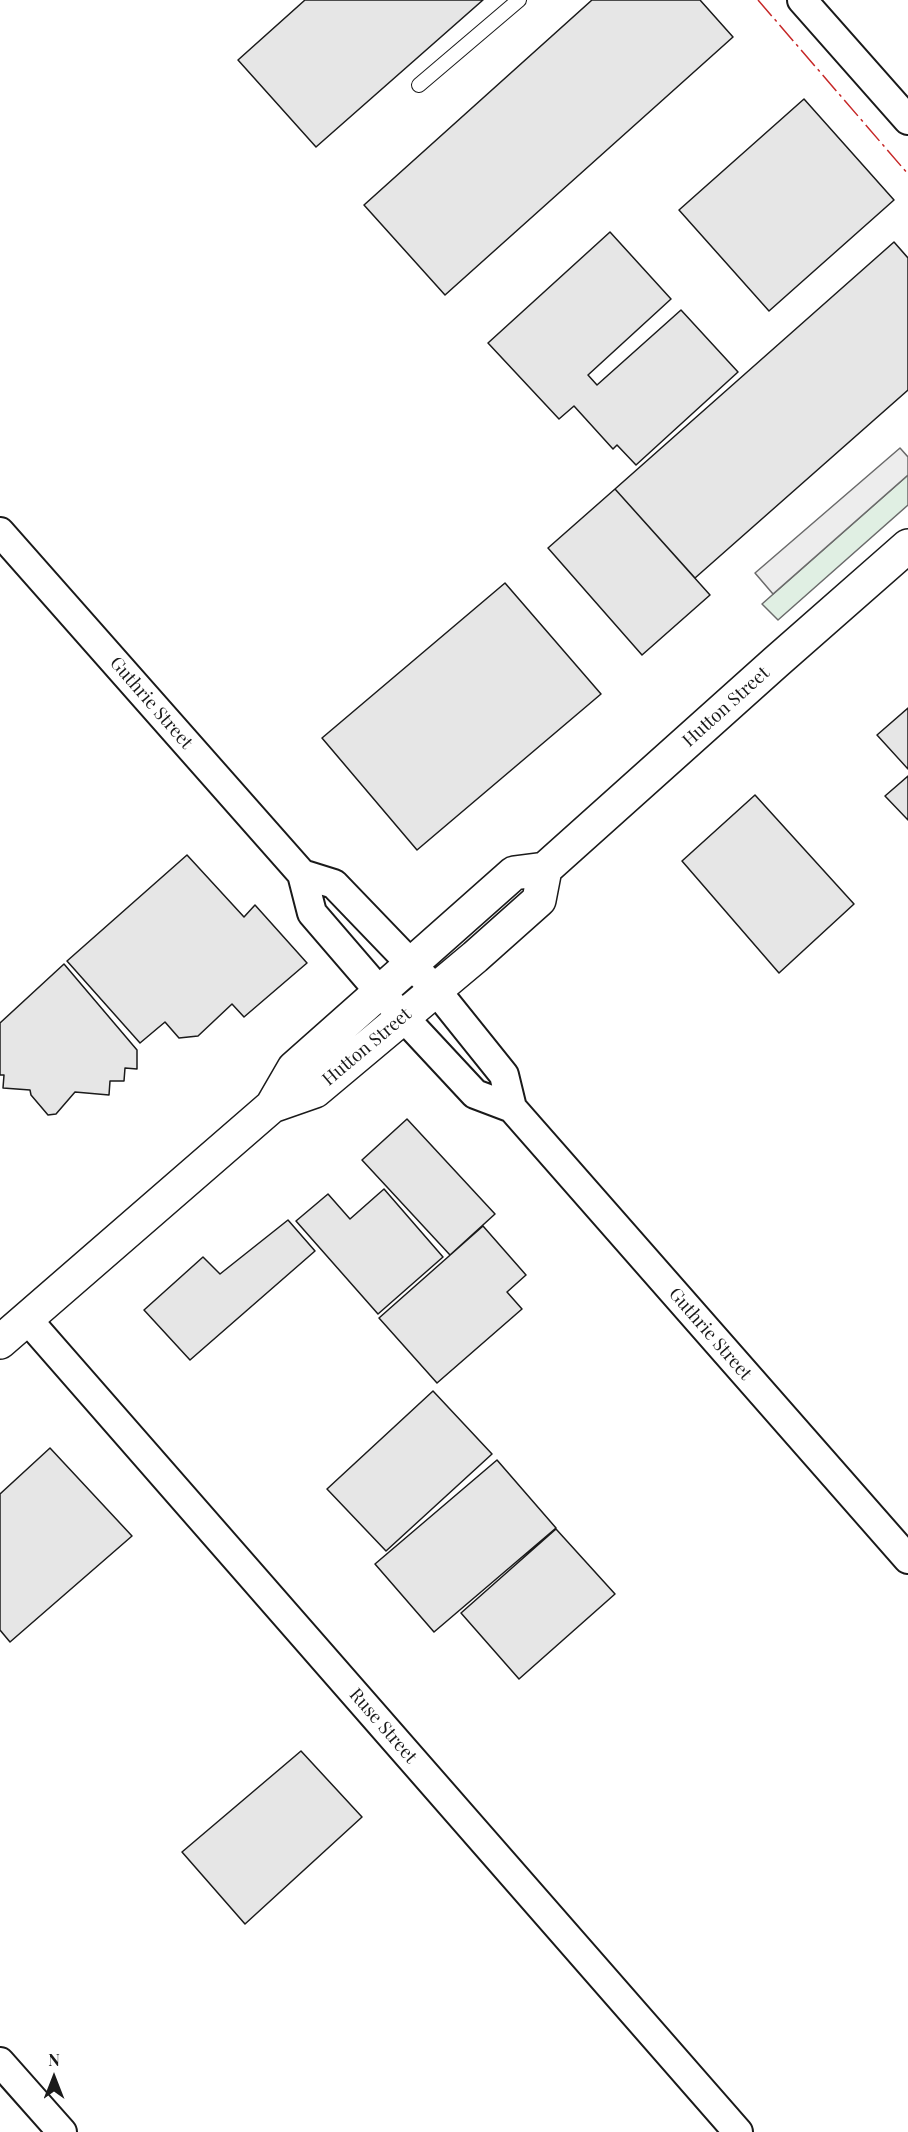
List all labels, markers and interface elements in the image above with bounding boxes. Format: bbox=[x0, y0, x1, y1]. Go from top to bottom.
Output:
street label: Guthrie Street bbox=[105, 652, 197, 754]
street label: Hutton Street bbox=[678, 662, 774, 752]
street label: Hutton Street bbox=[318, 1004, 416, 1090]
street label: Guthrie Street bbox=[664, 1283, 756, 1385]
street label: Ruse Street bbox=[345, 1684, 421, 1768]
north arrow bbox=[24, 2048, 84, 2108]
text: N bbox=[48, 2049, 60, 2070]

